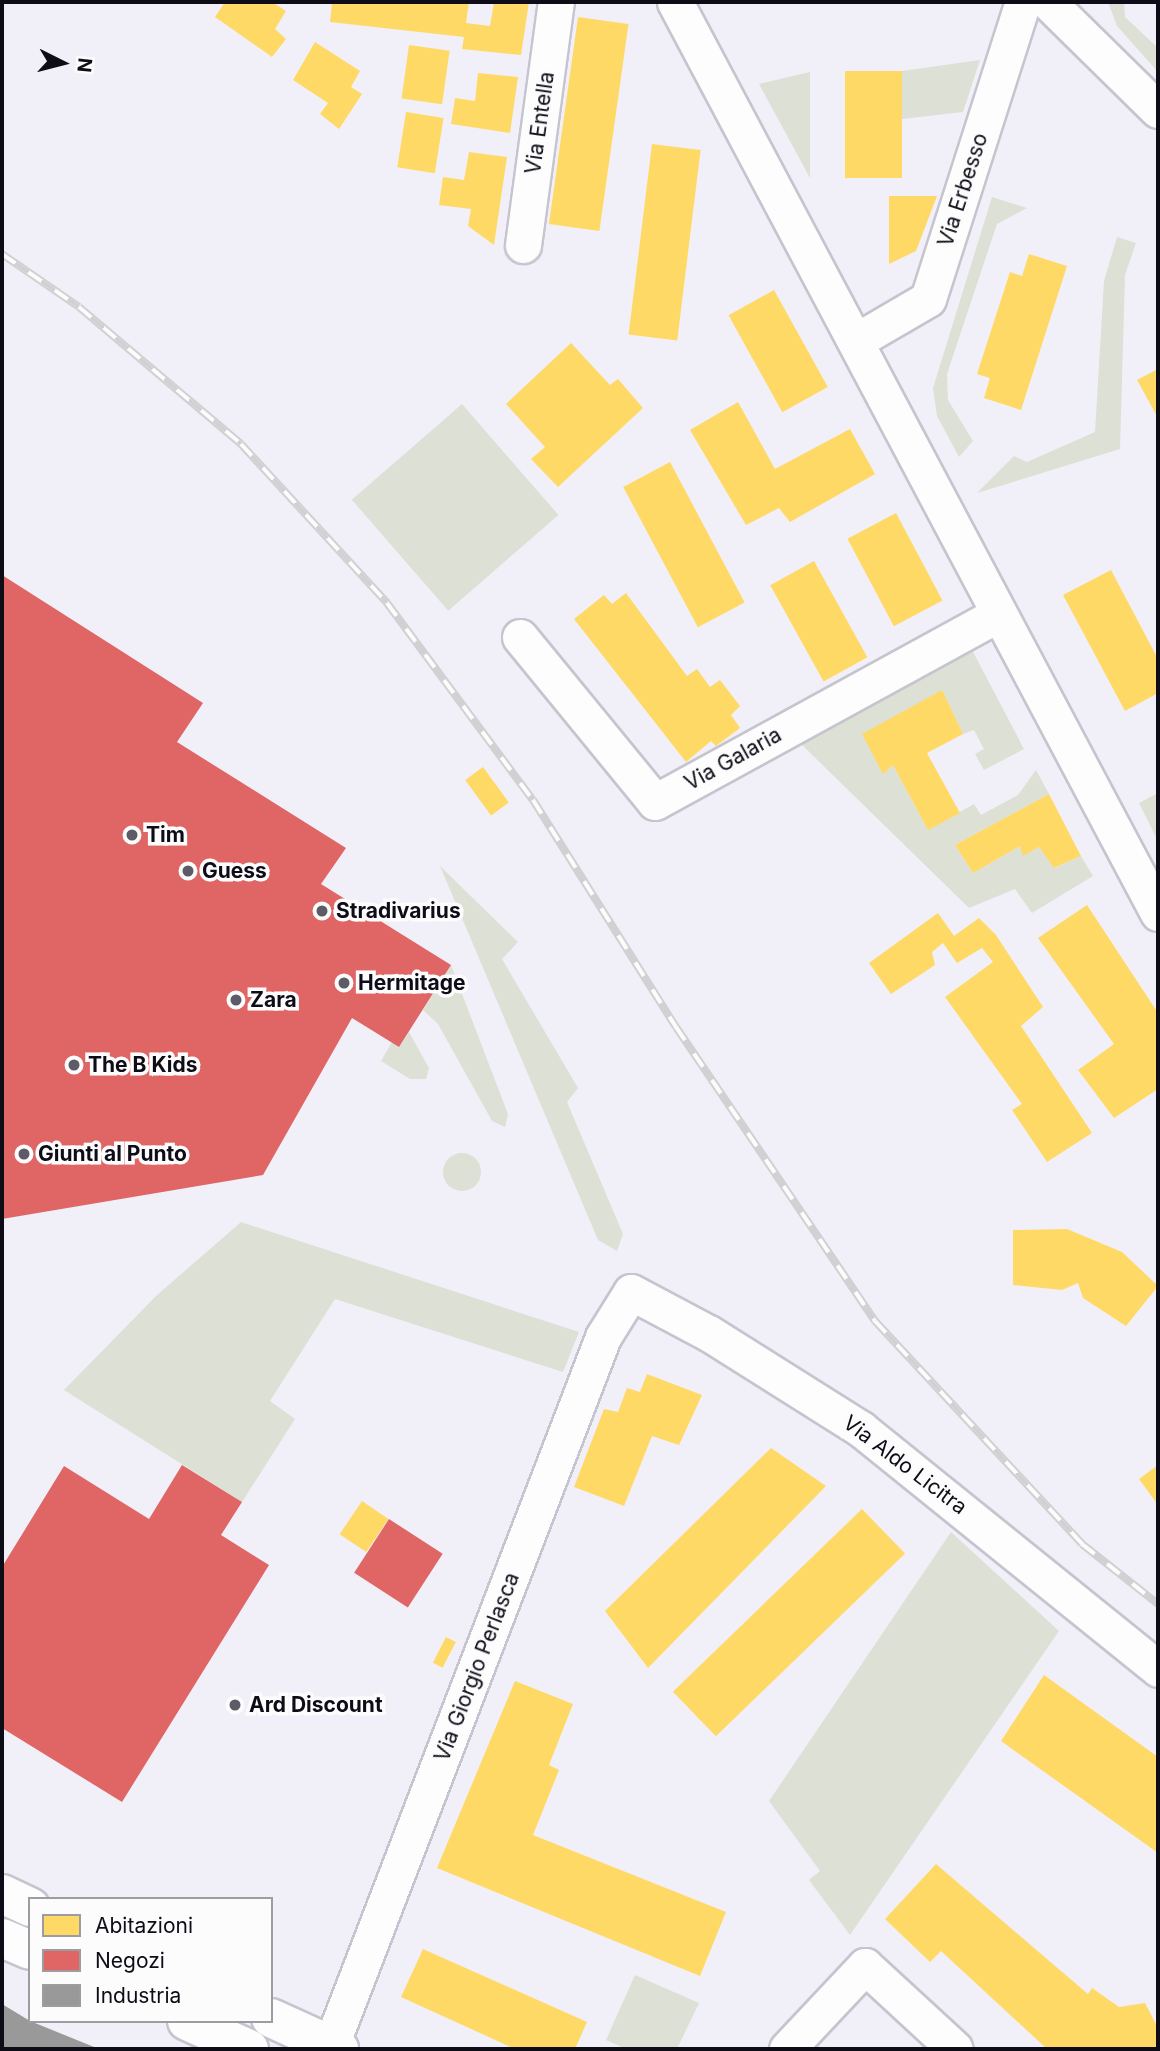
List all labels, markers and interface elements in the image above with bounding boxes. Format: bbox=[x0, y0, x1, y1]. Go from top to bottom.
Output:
north arrow bbox=[28, 28, 98, 98]
text: N bbox=[72, 57, 97, 74]
street label: Via Entella bbox=[520, 70, 560, 176]
street label: Via Erbesso bbox=[933, 130, 993, 250]
street label: Via Galaria bbox=[680, 722, 786, 796]
place label: Tim bbox=[146, 822, 185, 848]
marker: Tim bbox=[124, 827, 140, 843]
place label: Guess bbox=[202, 858, 267, 884]
marker: Guess bbox=[180, 863, 196, 879]
place label: Stradivarius bbox=[336, 898, 461, 924]
marker: Stradivarius bbox=[314, 903, 330, 919]
place label: Hermitage bbox=[358, 970, 466, 996]
marker: Hermitage bbox=[336, 975, 352, 991]
place label: Zara bbox=[250, 987, 297, 1013]
marker: Zara bbox=[228, 992, 244, 1008]
place label: The B Kids bbox=[88, 1052, 197, 1078]
marker: The B Kids bbox=[66, 1057, 82, 1073]
place label: Giunti al Punto bbox=[38, 1141, 187, 1167]
marker: Giunti al Punto bbox=[16, 1146, 32, 1162]
street label: Via Aldo Licitra bbox=[838, 1410, 972, 1520]
street label: Via Giorgio Perlasca bbox=[429, 1569, 525, 1765]
place label: Ard Discount bbox=[249, 1692, 383, 1718]
marker: Ard Discount bbox=[227, 1697, 243, 1713]
legend bbox=[28, 1897, 273, 2023]
text: Abitazioni bbox=[95, 1913, 193, 1938]
text: Negozi bbox=[95, 1948, 165, 1973]
text: Industria bbox=[95, 1983, 181, 2008]

